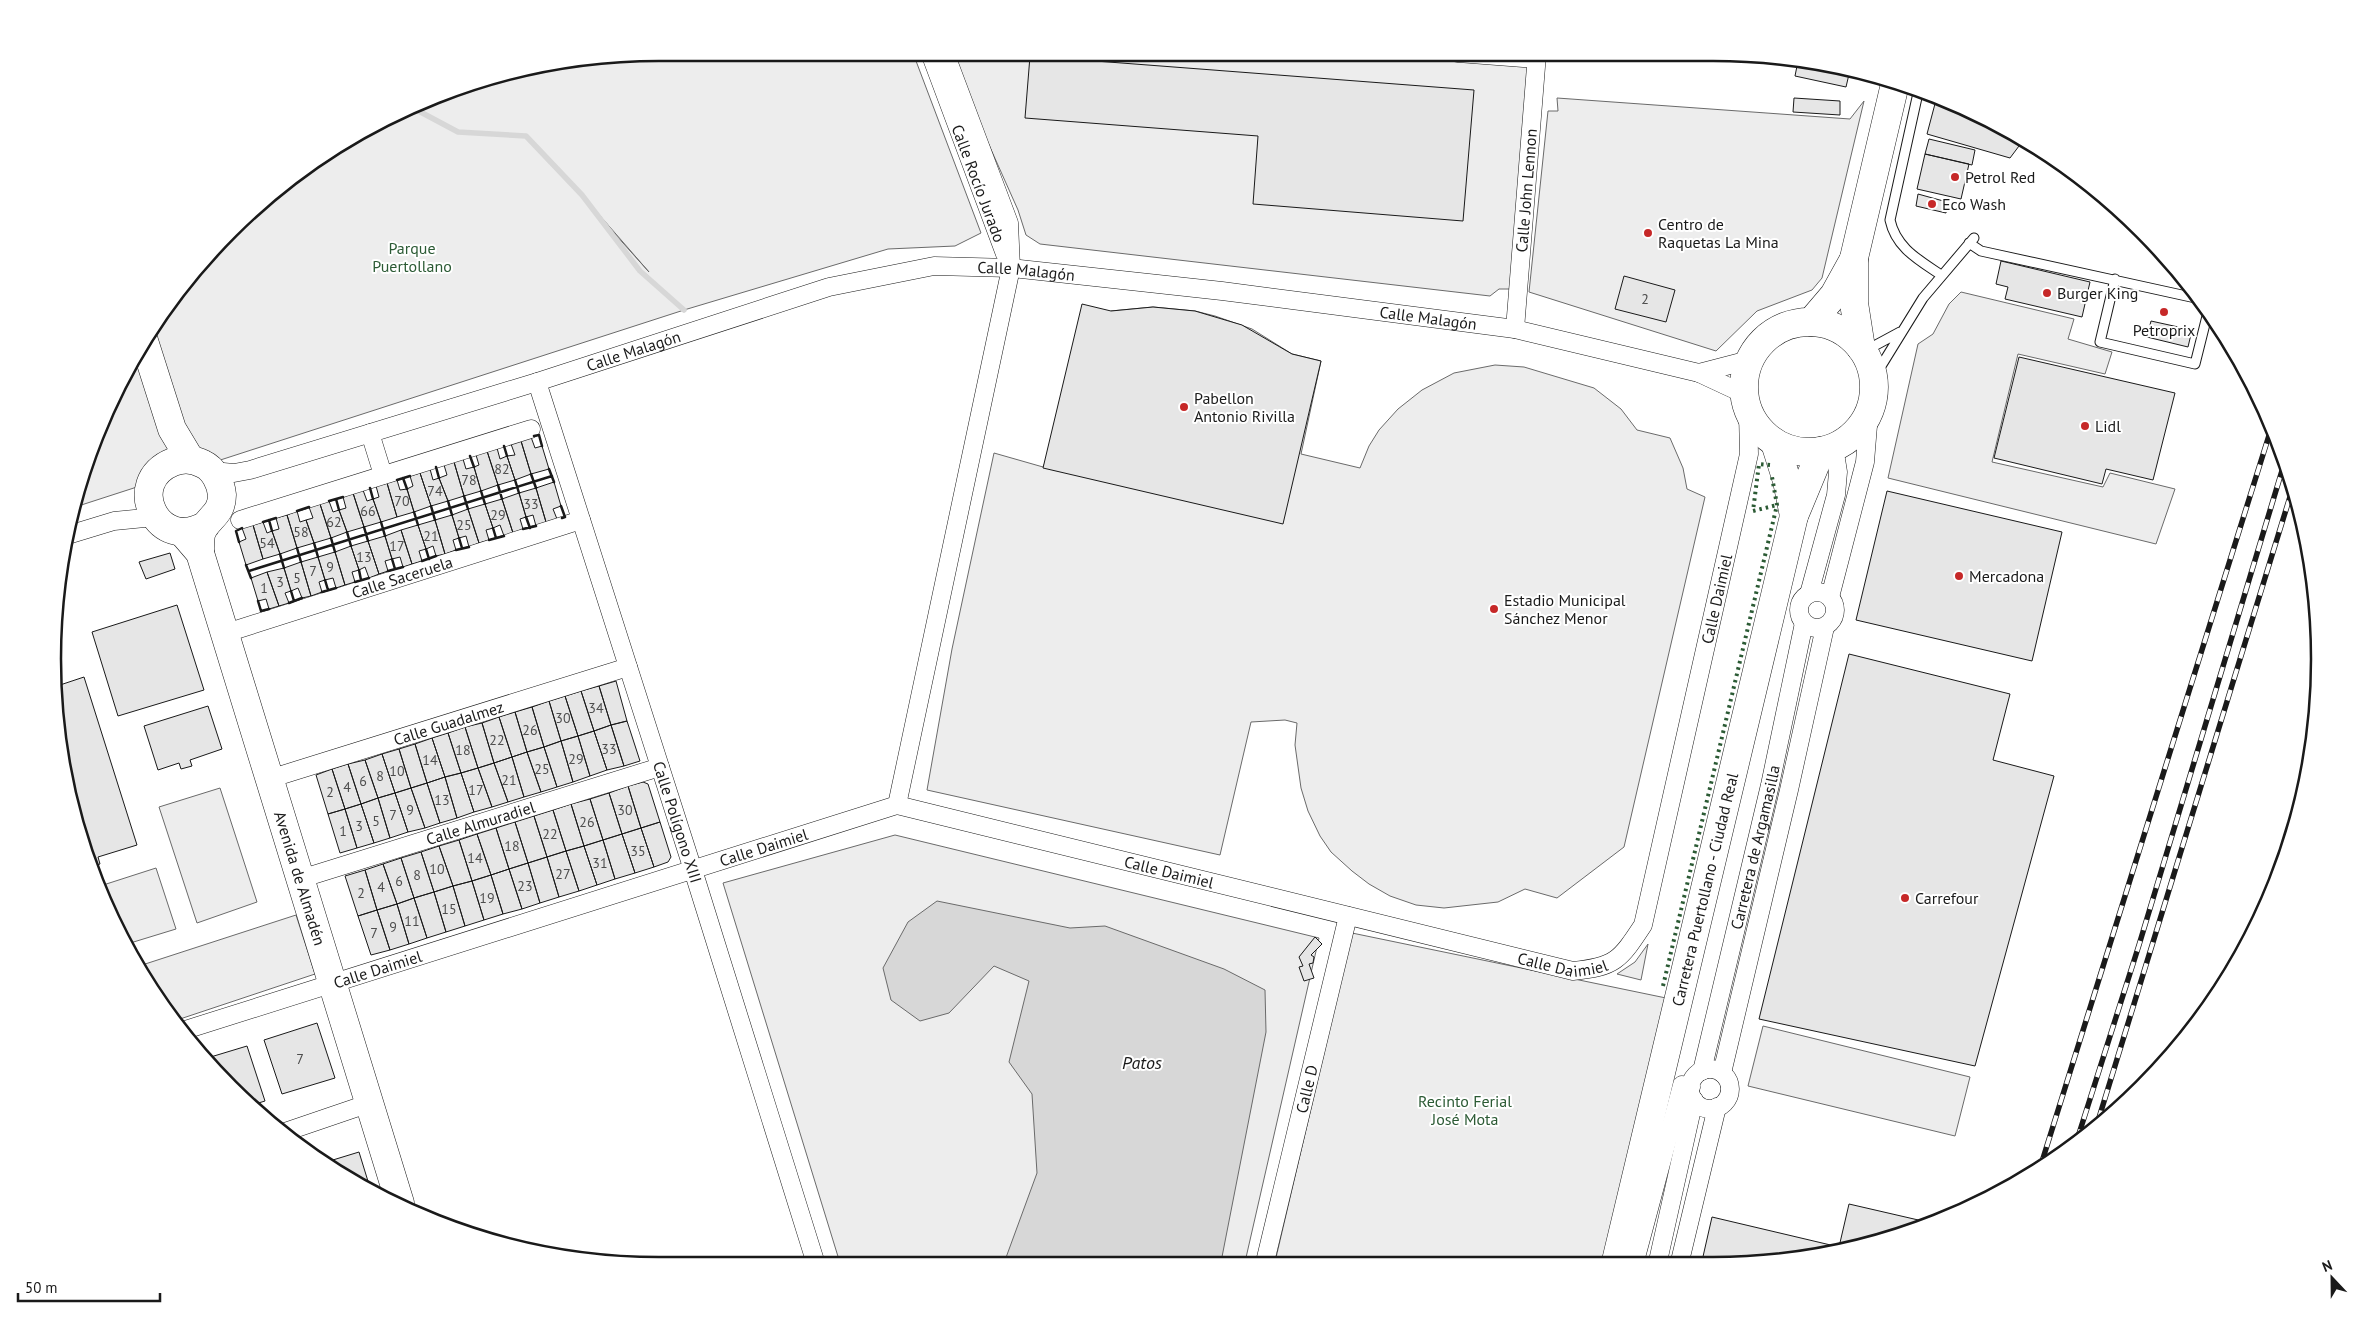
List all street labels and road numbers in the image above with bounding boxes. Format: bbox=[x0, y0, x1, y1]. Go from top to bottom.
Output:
street label: Calle Rocío Jurado bbox=[948, 122, 1010, 245]
street label: Calle John Lennon bbox=[1511, 128, 1541, 253]
street label: Calle Malagón bbox=[977, 257, 1076, 285]
street label: Calle Malagón bbox=[1379, 302, 1478, 334]
street label: Calle Malagón bbox=[584, 326, 683, 375]
street label: Calle Saceruela bbox=[349, 552, 455, 602]
street label: Calle Daimiel bbox=[1697, 552, 1736, 646]
street label: Calle Guadalmez bbox=[391, 696, 506, 750]
street label: Calle Polígono XIII bbox=[649, 759, 706, 885]
street label: Carretera de Argamasilla bbox=[1726, 763, 1784, 931]
street label: Carretera Puertollano - Ciudad Real bbox=[1667, 770, 1742, 1008]
street label: Calle Almuradiel bbox=[424, 796, 538, 849]
street label: Avenida de Almadén bbox=[270, 809, 330, 948]
street label: Calle Daimiel bbox=[717, 824, 811, 870]
street label: Calle Daimiel bbox=[1122, 851, 1216, 892]
street label: Calle Daimiel bbox=[331, 946, 424, 993]
street label: Calle Daimiel bbox=[1516, 948, 1611, 981]
street label: Calle D bbox=[1291, 1063, 1322, 1115]

